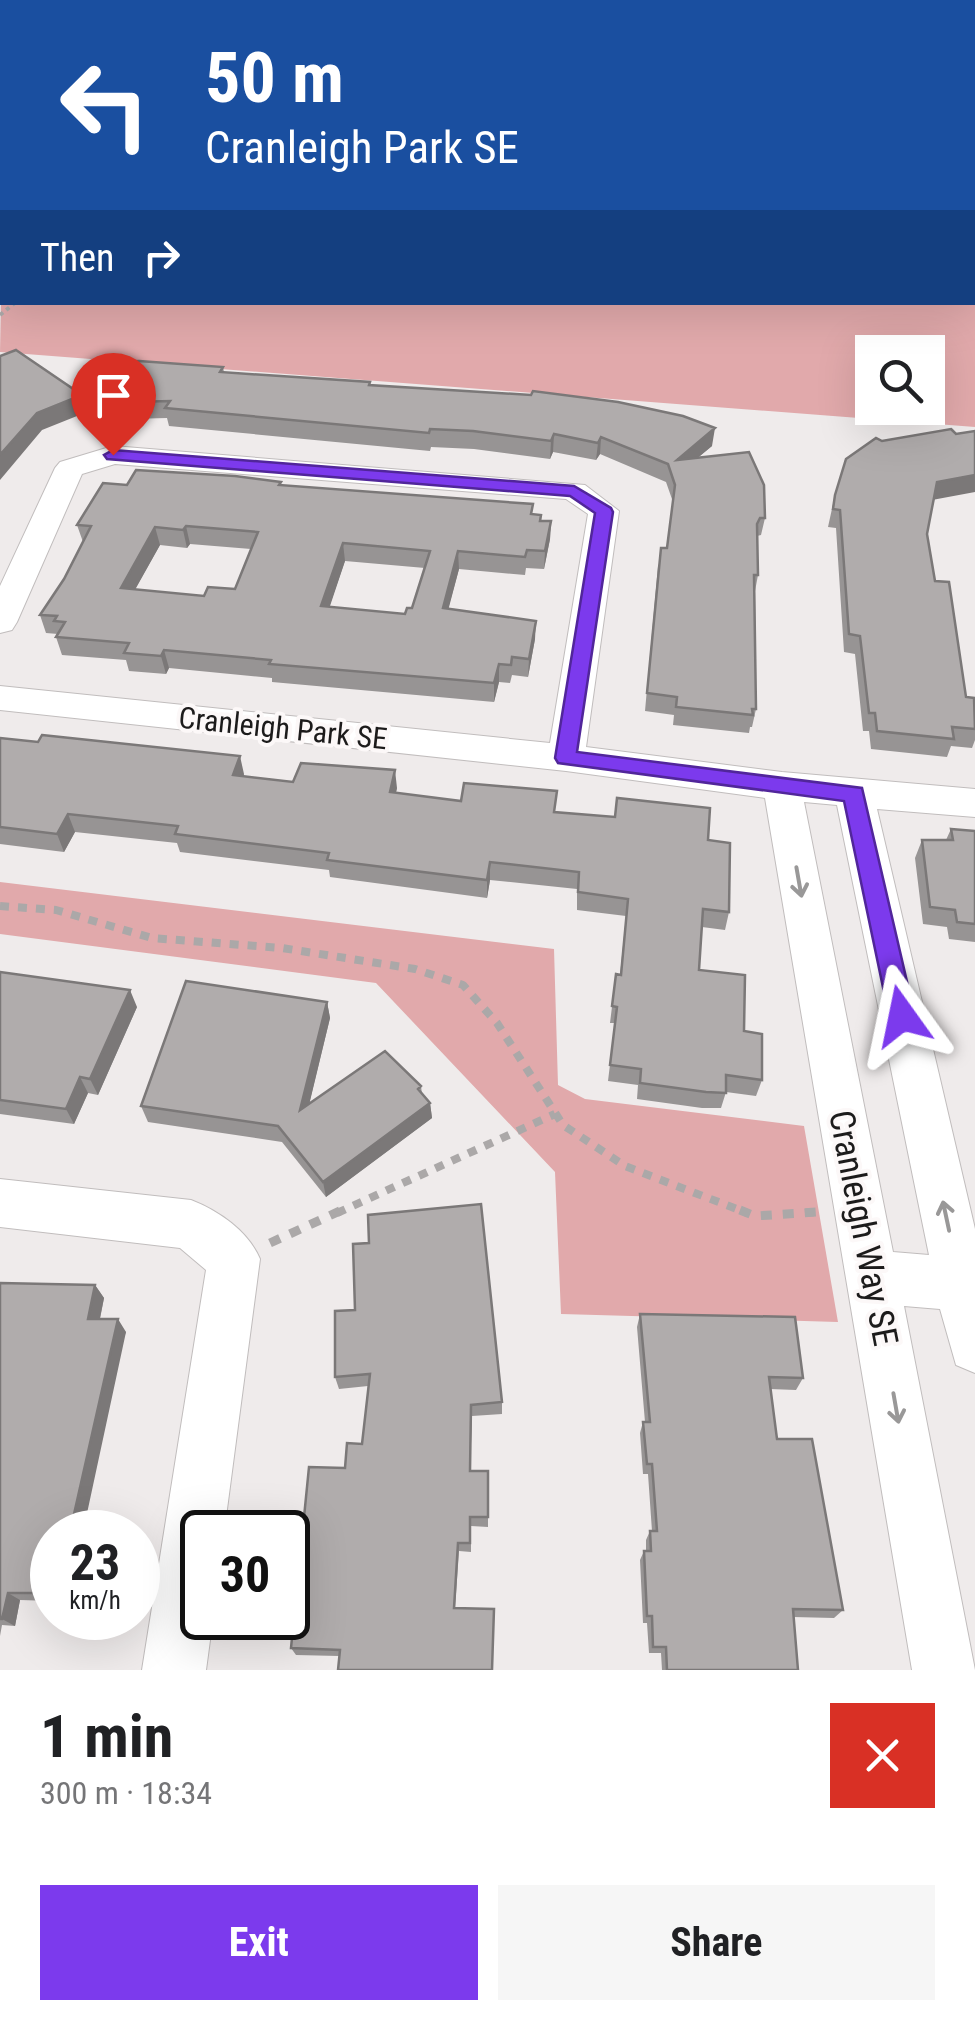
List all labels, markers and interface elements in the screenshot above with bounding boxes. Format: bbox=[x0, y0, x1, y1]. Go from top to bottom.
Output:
text: 50 m bbox=[205, 37, 344, 119]
icon: left bbox=[40, 40, 170, 170]
text: Cranleigh Park SE bbox=[205, 121, 519, 174]
icon: right bbox=[134, 230, 189, 285]
text: Then bbox=[40, 236, 114, 280]
map controls bbox=[855, 335, 945, 425]
button: search bbox=[855, 335, 945, 425]
pin bbox=[71, 353, 156, 456]
icon: arrive bbox=[86, 368, 141, 423]
street label: Cranleigh Park SE bbox=[177, 700, 389, 756]
one-way arrow bbox=[791, 865, 810, 897]
position arrow bbox=[850, 964, 954, 1068]
street label: Cranleigh Way SE bbox=[820, 1107, 906, 1349]
one-way arrow bbox=[936, 1201, 954, 1233]
one-way arrow bbox=[888, 1391, 907, 1423]
speed limit sign: 30 bbox=[180, 1510, 310, 1640]
text: 23 bbox=[70, 1534, 120, 1592]
text: km/h bbox=[69, 1586, 121, 1615]
text: 1 min bbox=[40, 1701, 173, 1772]
button: close bbox=[830, 1703, 935, 1808]
text: 300 m · 18:34 bbox=[40, 1774, 212, 1812]
button: Exit bbox=[40, 1885, 478, 2000]
button: Share bbox=[498, 1885, 935, 2000]

